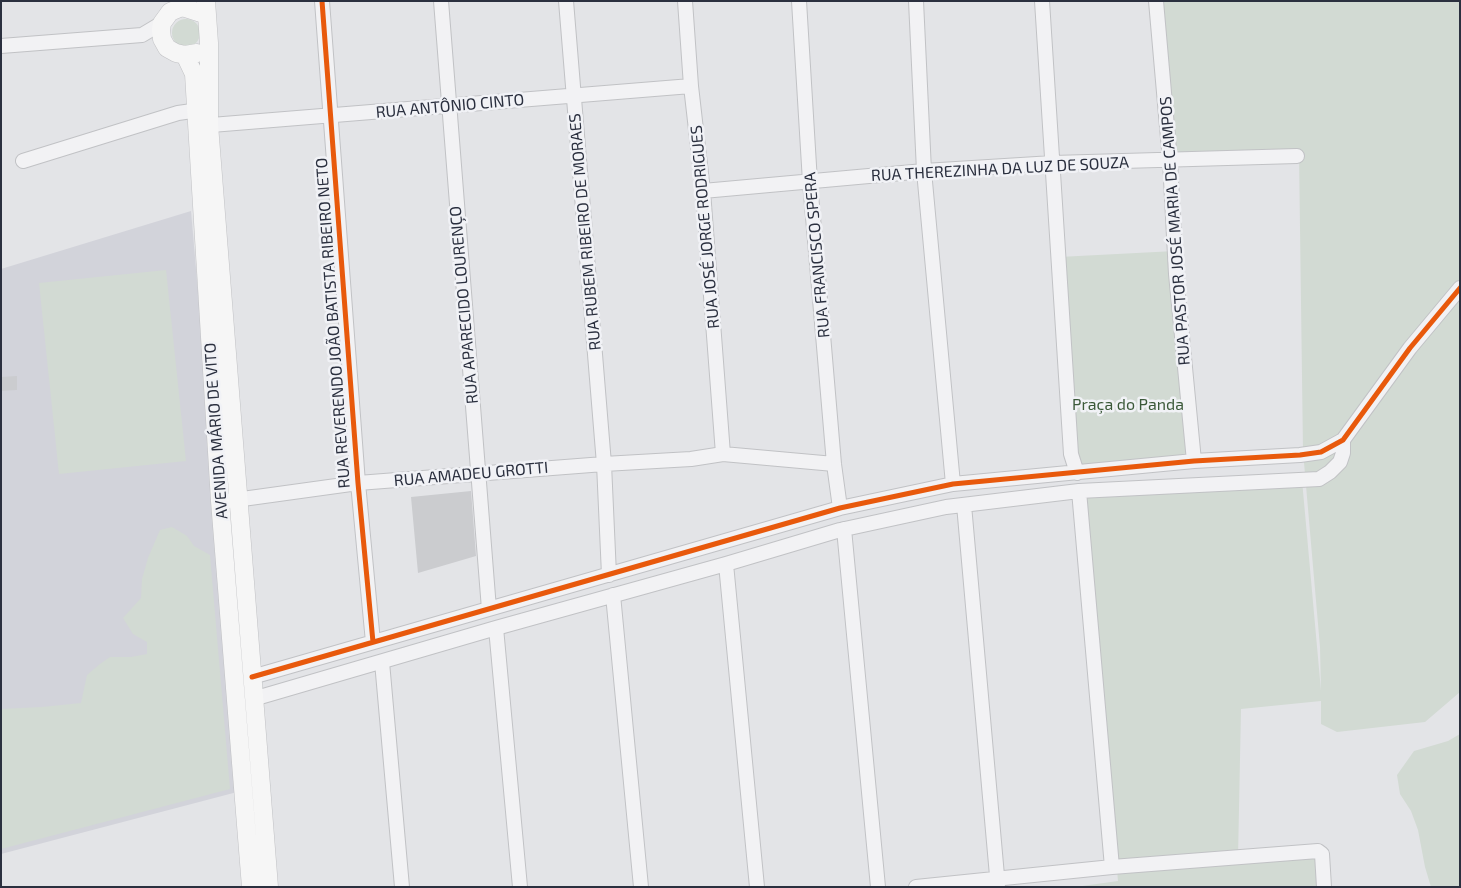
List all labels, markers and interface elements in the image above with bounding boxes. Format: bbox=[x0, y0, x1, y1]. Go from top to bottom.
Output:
street label: RUA ANTÔNIO CINTO bbox=[375, 90, 525, 122]
street label: RUA PASTOR JOSÉ MARIA DE CAMPOS bbox=[1156, 96, 1194, 366]
street label: RUA RUBEM RIBEIRO DE MORAES bbox=[565, 113, 605, 351]
street label: RUA JOSÉ JORGE RODRIGUES bbox=[687, 124, 723, 330]
street label: RUA THEREZINHA DA LUZ DE SOUZA bbox=[871, 153, 1129, 185]
street label: RUA REVERENDO JOÃO BATISTA RIBEIRO NETO bbox=[312, 157, 354, 489]
street label: RUA FRANCISCO SPERA bbox=[800, 171, 834, 339]
street label: RUA APARECIDO LOURENÇO bbox=[446, 205, 482, 405]
street label: AVENIDA MÁRIO DE VITO bbox=[200, 342, 232, 520]
park label: Praça do Panda bbox=[1072, 395, 1184, 415]
street label: RUA AMADEU GROTTI bbox=[393, 458, 549, 490]

